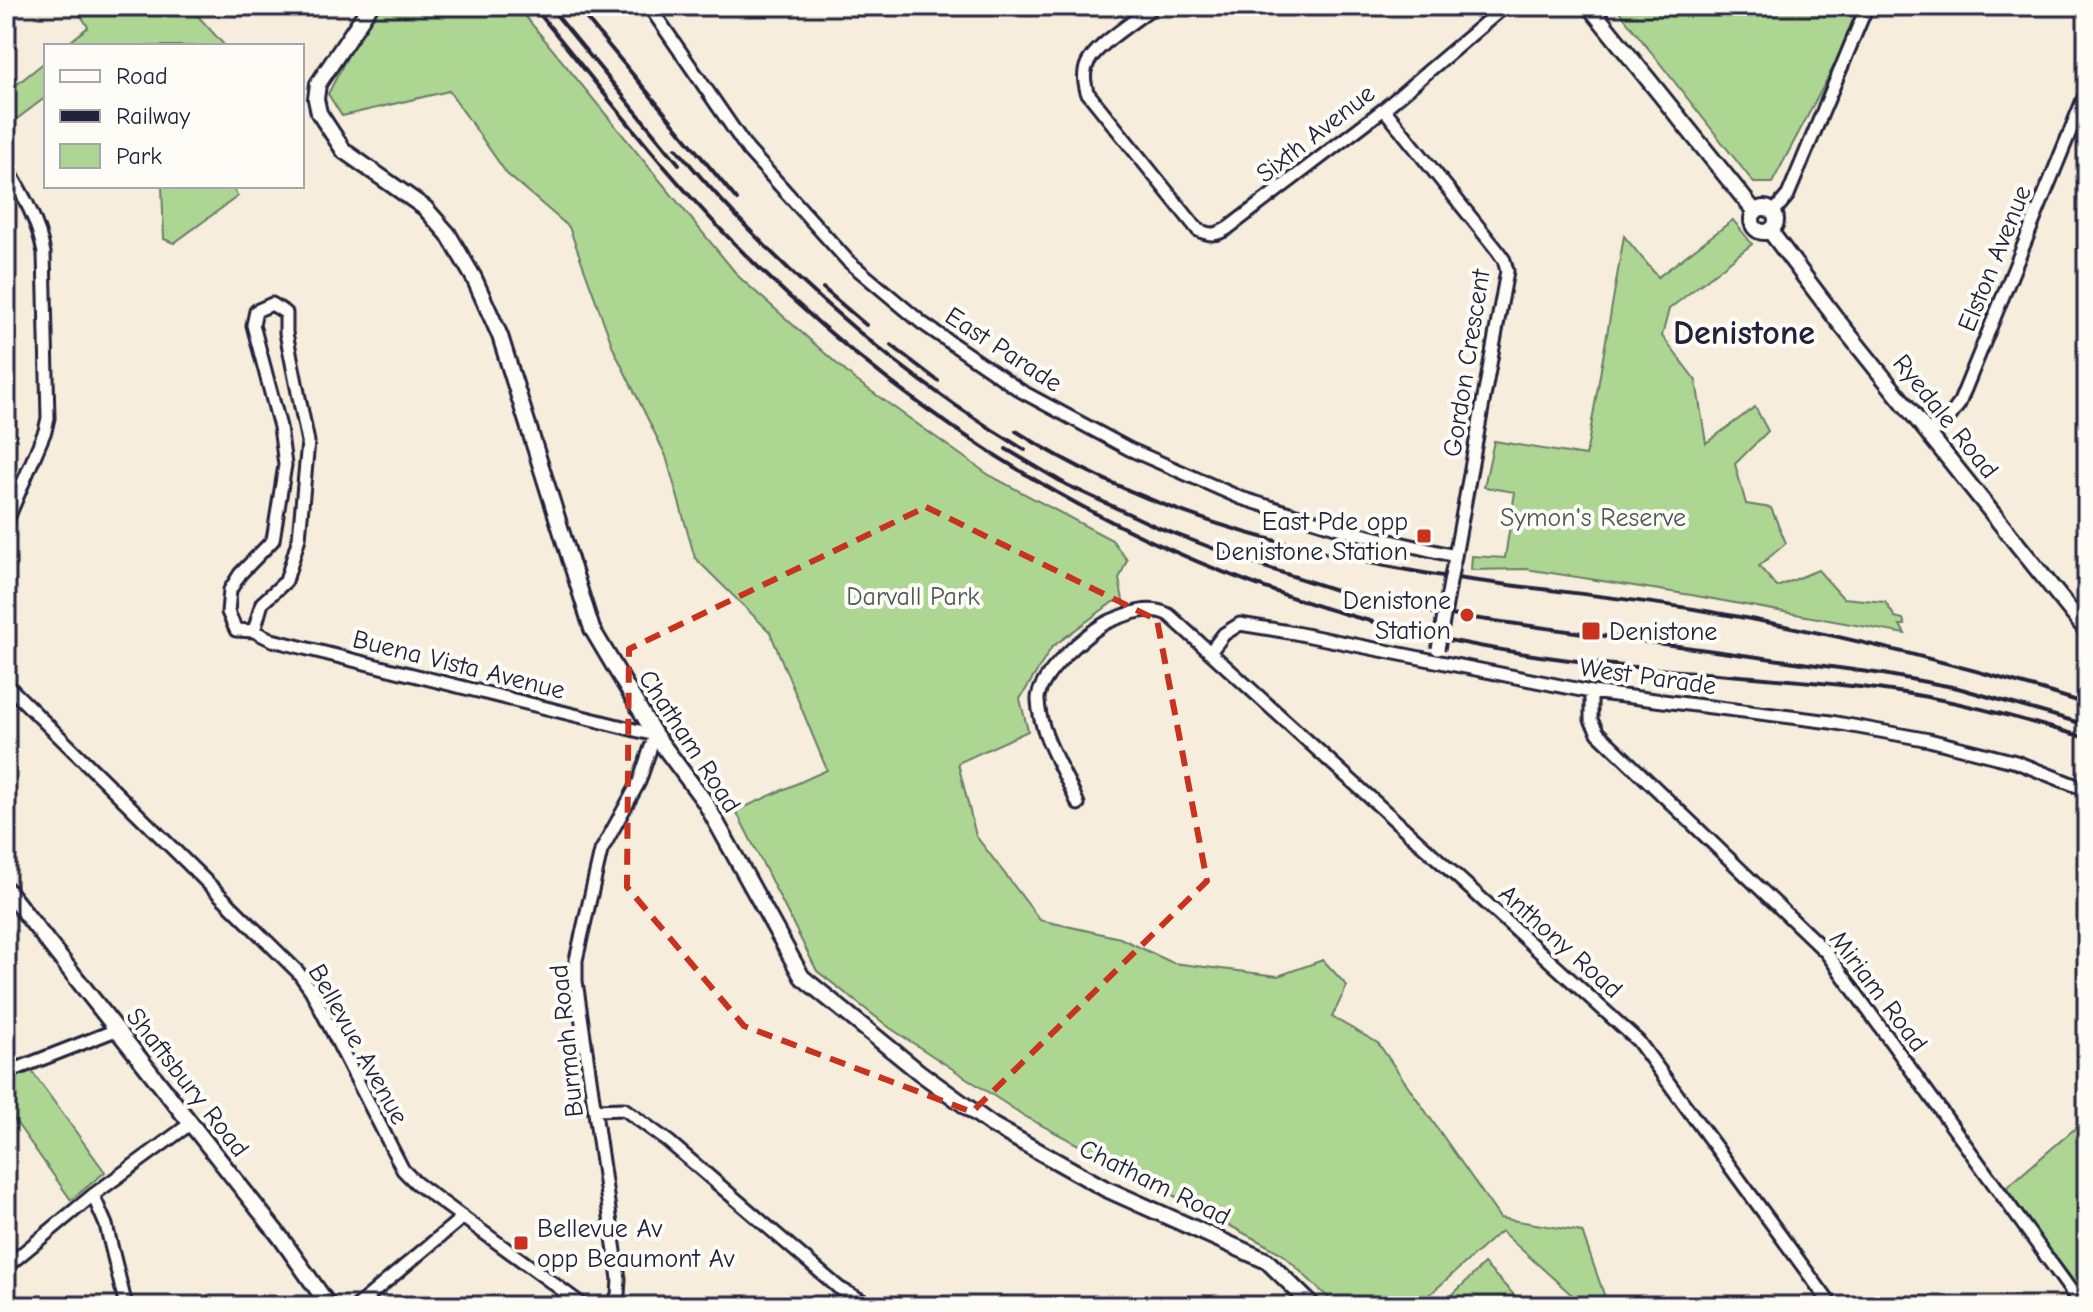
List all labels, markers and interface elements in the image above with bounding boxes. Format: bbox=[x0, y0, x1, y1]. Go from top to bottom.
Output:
legend bbox=[44, 44, 304, 188]
text: Road bbox=[116, 62, 168, 90]
street label: Sixth Avenue bbox=[1251, 78, 1381, 189]
text: Railway bbox=[116, 102, 190, 130]
text: Park bbox=[116, 142, 162, 170]
street label: Elston Avenue bbox=[1952, 181, 2038, 336]
street label: Gordon Crescent bbox=[1437, 266, 1497, 459]
street label: East Parade bbox=[940, 301, 1067, 399]
district label: Denistone bbox=[1673, 313, 1815, 353]
street label: Ryedale Road bbox=[1886, 349, 2004, 485]
park label: Symon's Reserve bbox=[1500, 503, 1686, 533]
place label: East Pde opp Denistone Station bbox=[1215, 507, 1408, 567]
marker: East Pde opp Denistone Station bbox=[1415, 527, 1433, 545]
park label: Darvall Park bbox=[846, 582, 980, 612]
place label: Denistone Station bbox=[1343, 586, 1451, 646]
marker: Denistone Station bbox=[1458, 606, 1476, 624]
place label: Denistone bbox=[1609, 617, 1717, 647]
marker: Denistone bbox=[1580, 620, 1602, 642]
street label: Buena Vista Avenue bbox=[350, 624, 568, 706]
street label: West Parade bbox=[1578, 653, 1718, 701]
street label: Chatham Road bbox=[632, 664, 747, 819]
street label: Anthony Road bbox=[1493, 879, 1628, 1005]
street label: Miriam Road bbox=[1823, 925, 1933, 1058]
street label: Bellevue Avenue bbox=[302, 959, 415, 1130]
street label: Burmah Road bbox=[544, 963, 590, 1119]
street label: Shaftsbury Road bbox=[120, 1002, 255, 1163]
street label: Chatham Road bbox=[1074, 1133, 1235, 1232]
place label: Bellevue Av opp Beaumont Av bbox=[537, 1214, 735, 1274]
marker: Bellevue Av opp Beaumont Av bbox=[512, 1234, 530, 1252]

